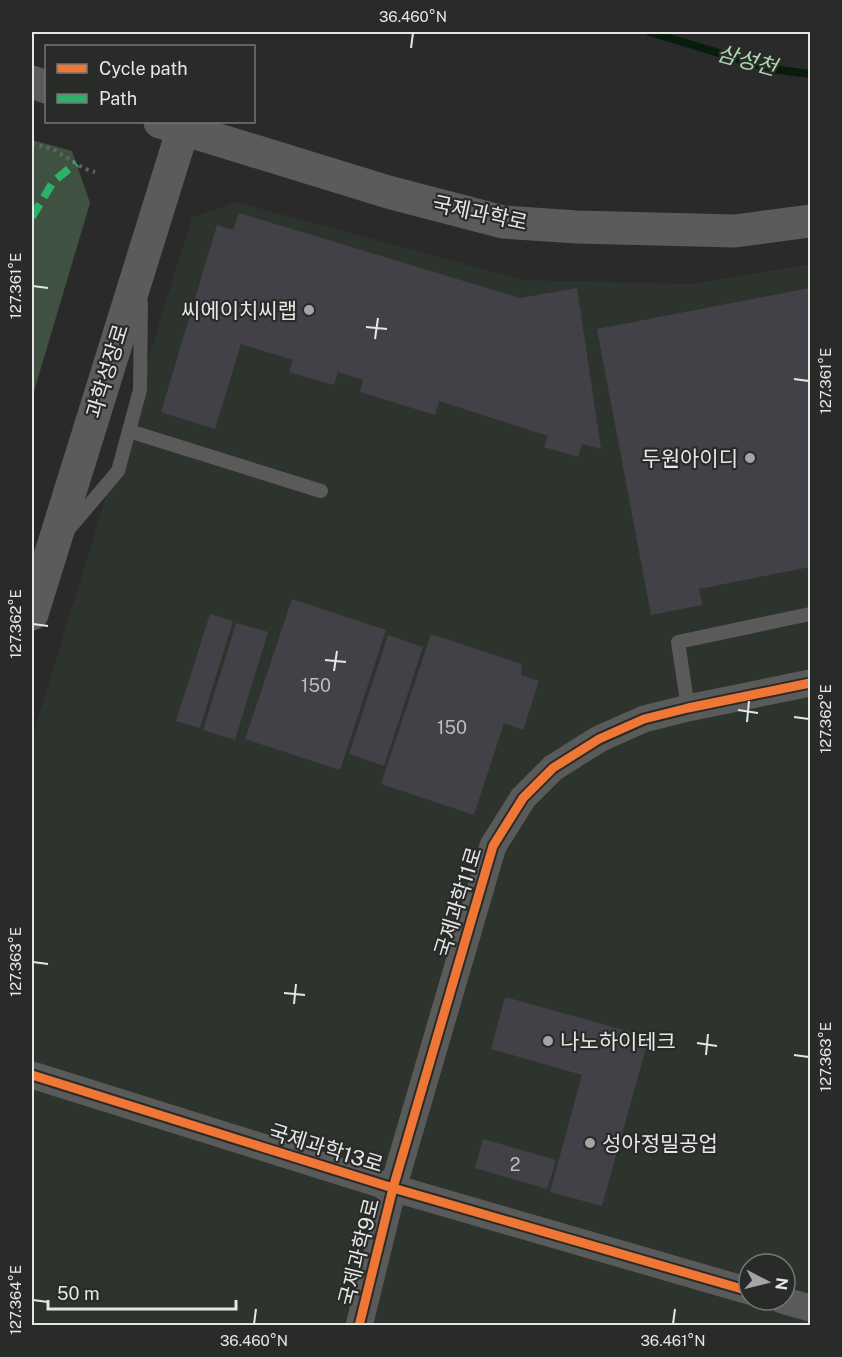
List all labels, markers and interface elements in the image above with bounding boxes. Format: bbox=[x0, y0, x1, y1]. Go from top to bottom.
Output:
text: 36.460°N bbox=[379, 8, 447, 25]
water label: 삼성천 bbox=[714, 40, 782, 81]
legend bbox=[45, 45, 255, 123]
text: Cycle path bbox=[99, 58, 188, 79]
text: Path bbox=[99, 88, 137, 109]
street label: 국제과학로 bbox=[430, 191, 530, 235]
text: 127.361°E bbox=[7, 253, 24, 319]
place label: 씨에이치씨랩 bbox=[181, 298, 297, 323]
marker: 씨에이치씨랩 bbox=[302, 303, 316, 317]
street label: 과학성장로 bbox=[81, 321, 133, 421]
text: 127.361°E bbox=[817, 348, 834, 414]
place label: 두원아이디 bbox=[641, 446, 738, 471]
marker: 두원아이디 bbox=[743, 451, 757, 465]
text: 127.362°E bbox=[7, 589, 24, 659]
house number: 150 bbox=[301, 675, 331, 696]
text: 127.362°E bbox=[817, 684, 834, 754]
house number: 150 bbox=[437, 717, 467, 738]
street label: 국제과학11로 bbox=[429, 844, 487, 960]
text: 127.363°E bbox=[7, 927, 24, 997]
text: 127.363°E bbox=[817, 1022, 834, 1092]
place label: 나노하이테크 bbox=[560, 1029, 676, 1054]
marker: 나노하이테크 bbox=[541, 1034, 555, 1048]
street label: 국제과학13로 bbox=[266, 1119, 386, 1177]
place label: 성아정밀공업 bbox=[602, 1131, 718, 1156]
marker: 성아정밀공업 bbox=[583, 1136, 597, 1150]
house number: 2 bbox=[510, 1154, 520, 1175]
street label: 국제과학9로 bbox=[334, 1196, 384, 1308]
north arrow bbox=[737, 1252, 797, 1312]
text: 127.364°E bbox=[7, 1265, 24, 1335]
scale bar bbox=[48, 1273, 236, 1311]
text: N bbox=[771, 1276, 792, 1291]
text: 50 m bbox=[57, 1283, 100, 1304]
text: 36.460°N bbox=[220, 1332, 288, 1349]
text: 36.461°N bbox=[640, 1332, 706, 1349]

